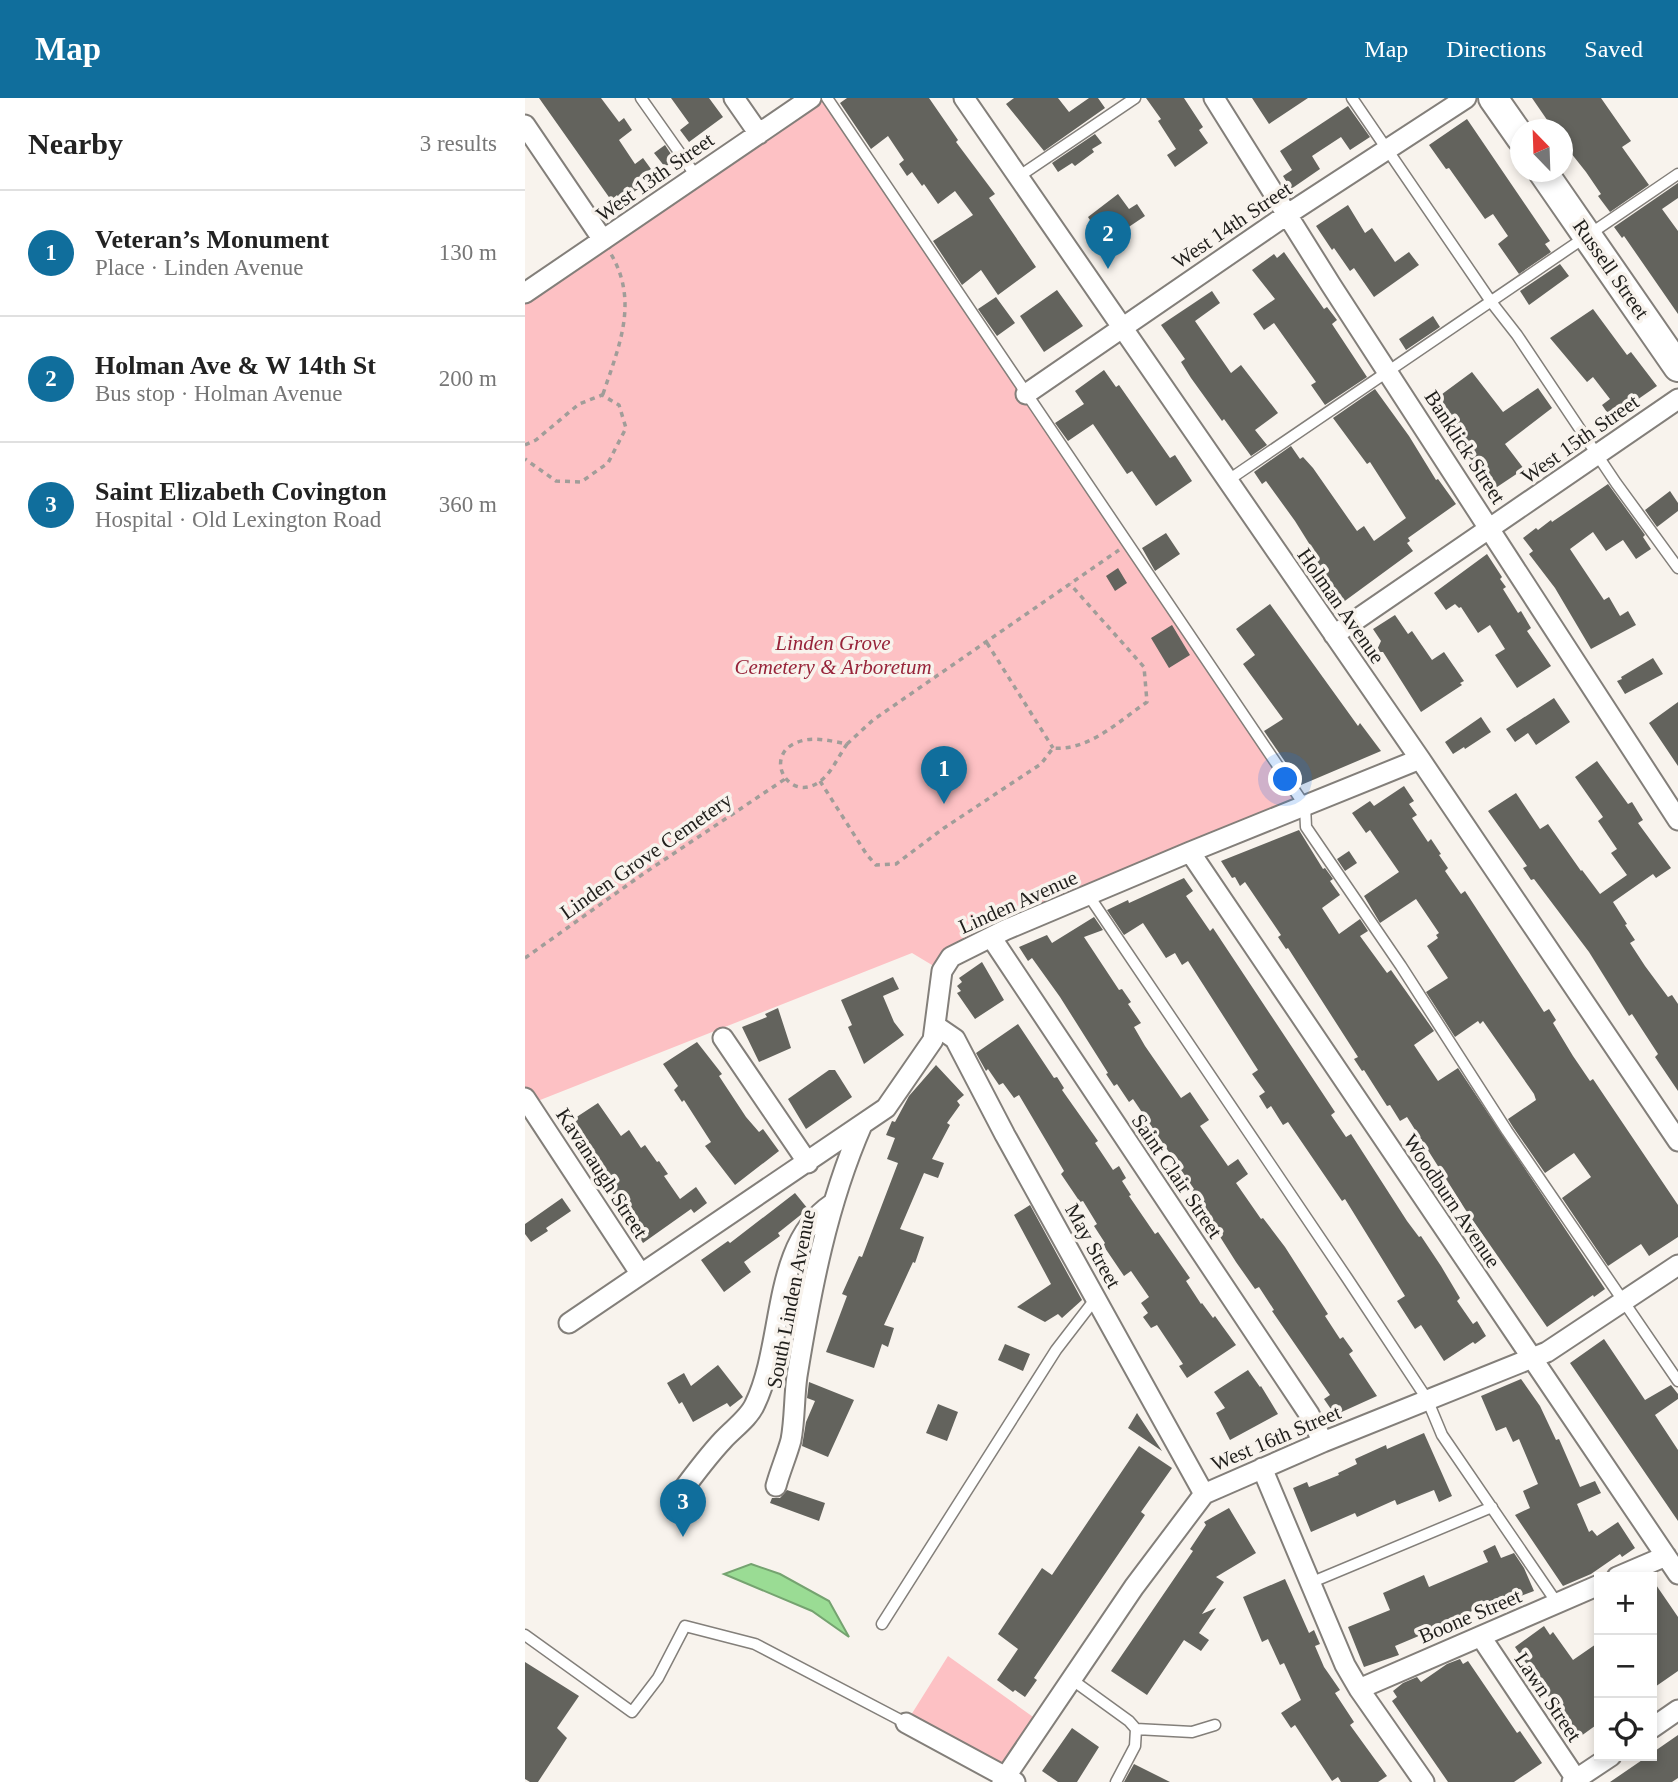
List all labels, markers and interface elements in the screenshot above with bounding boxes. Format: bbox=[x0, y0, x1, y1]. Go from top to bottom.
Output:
text: Map bbox=[35, 31, 101, 67]
text: Map bbox=[1364, 36, 1408, 62]
text: Directions bbox=[1446, 36, 1546, 62]
text: Saved bbox=[1584, 36, 1643, 62]
north arrow bbox=[1510, 119, 1573, 182]
text: Nearby bbox=[28, 127, 123, 160]
street label: West 13th Street bbox=[591, 127, 719, 226]
text: 3 results bbox=[420, 131, 497, 156]
street label: West 14th Street bbox=[1168, 176, 1296, 274]
pin: 2 bbox=[1085, 211, 1131, 269]
street label: Russell Street bbox=[1568, 215, 1654, 324]
text: Veteran’s Monument bbox=[95, 225, 329, 254]
text: 1 bbox=[45, 240, 57, 265]
text: 130 m bbox=[439, 240, 497, 265]
text: Place · Linden Avenue bbox=[95, 255, 303, 280]
text: Holman Ave & W 14th St bbox=[95, 351, 376, 380]
text: 2 bbox=[45, 366, 57, 391]
text: 200 m bbox=[439, 366, 497, 391]
text: Bus stop · Holman Avenue bbox=[95, 381, 342, 406]
street label: Banklick Street bbox=[1420, 386, 1511, 508]
street label: West 15th Street bbox=[1516, 389, 1644, 488]
text: Saint Elizabeth Covington bbox=[95, 477, 387, 506]
text: 3 bbox=[45, 492, 57, 517]
text: 360 m bbox=[439, 492, 497, 517]
text: Hospital · Old Lexington Road bbox=[95, 507, 381, 532]
street label: Holman Avenue bbox=[1292, 544, 1390, 668]
park label: Linden Grove Cemetery & Arboretum bbox=[734, 631, 932, 679]
pin: 1 bbox=[921, 746, 967, 804]
your location bbox=[1268, 762, 1302, 796]
street label: Linden Grove Cemetery bbox=[556, 787, 737, 924]
street label: Linden Avenue bbox=[955, 865, 1081, 939]
street label: Kavanaugh Street bbox=[551, 1104, 653, 1243]
street label: Saint Clair Street bbox=[1127, 1109, 1227, 1243]
street label: Woodburn Avenue bbox=[1398, 1130, 1506, 1272]
street label: May Street bbox=[1060, 1200, 1126, 1293]
street label: South Linden Avenue bbox=[762, 1208, 820, 1390]
street label: West 16th Street bbox=[1208, 1400, 1344, 1476]
pin: 3 bbox=[660, 1479, 706, 1537]
map controls bbox=[1594, 1572, 1657, 1761]
button: + bbox=[1594, 1572, 1657, 1635]
street label: Boone Street bbox=[1415, 1584, 1525, 1648]
button: − bbox=[1594, 1635, 1657, 1698]
street label: Lawn Street bbox=[1510, 1648, 1587, 1746]
button: locate bbox=[1594, 1698, 1657, 1761]

